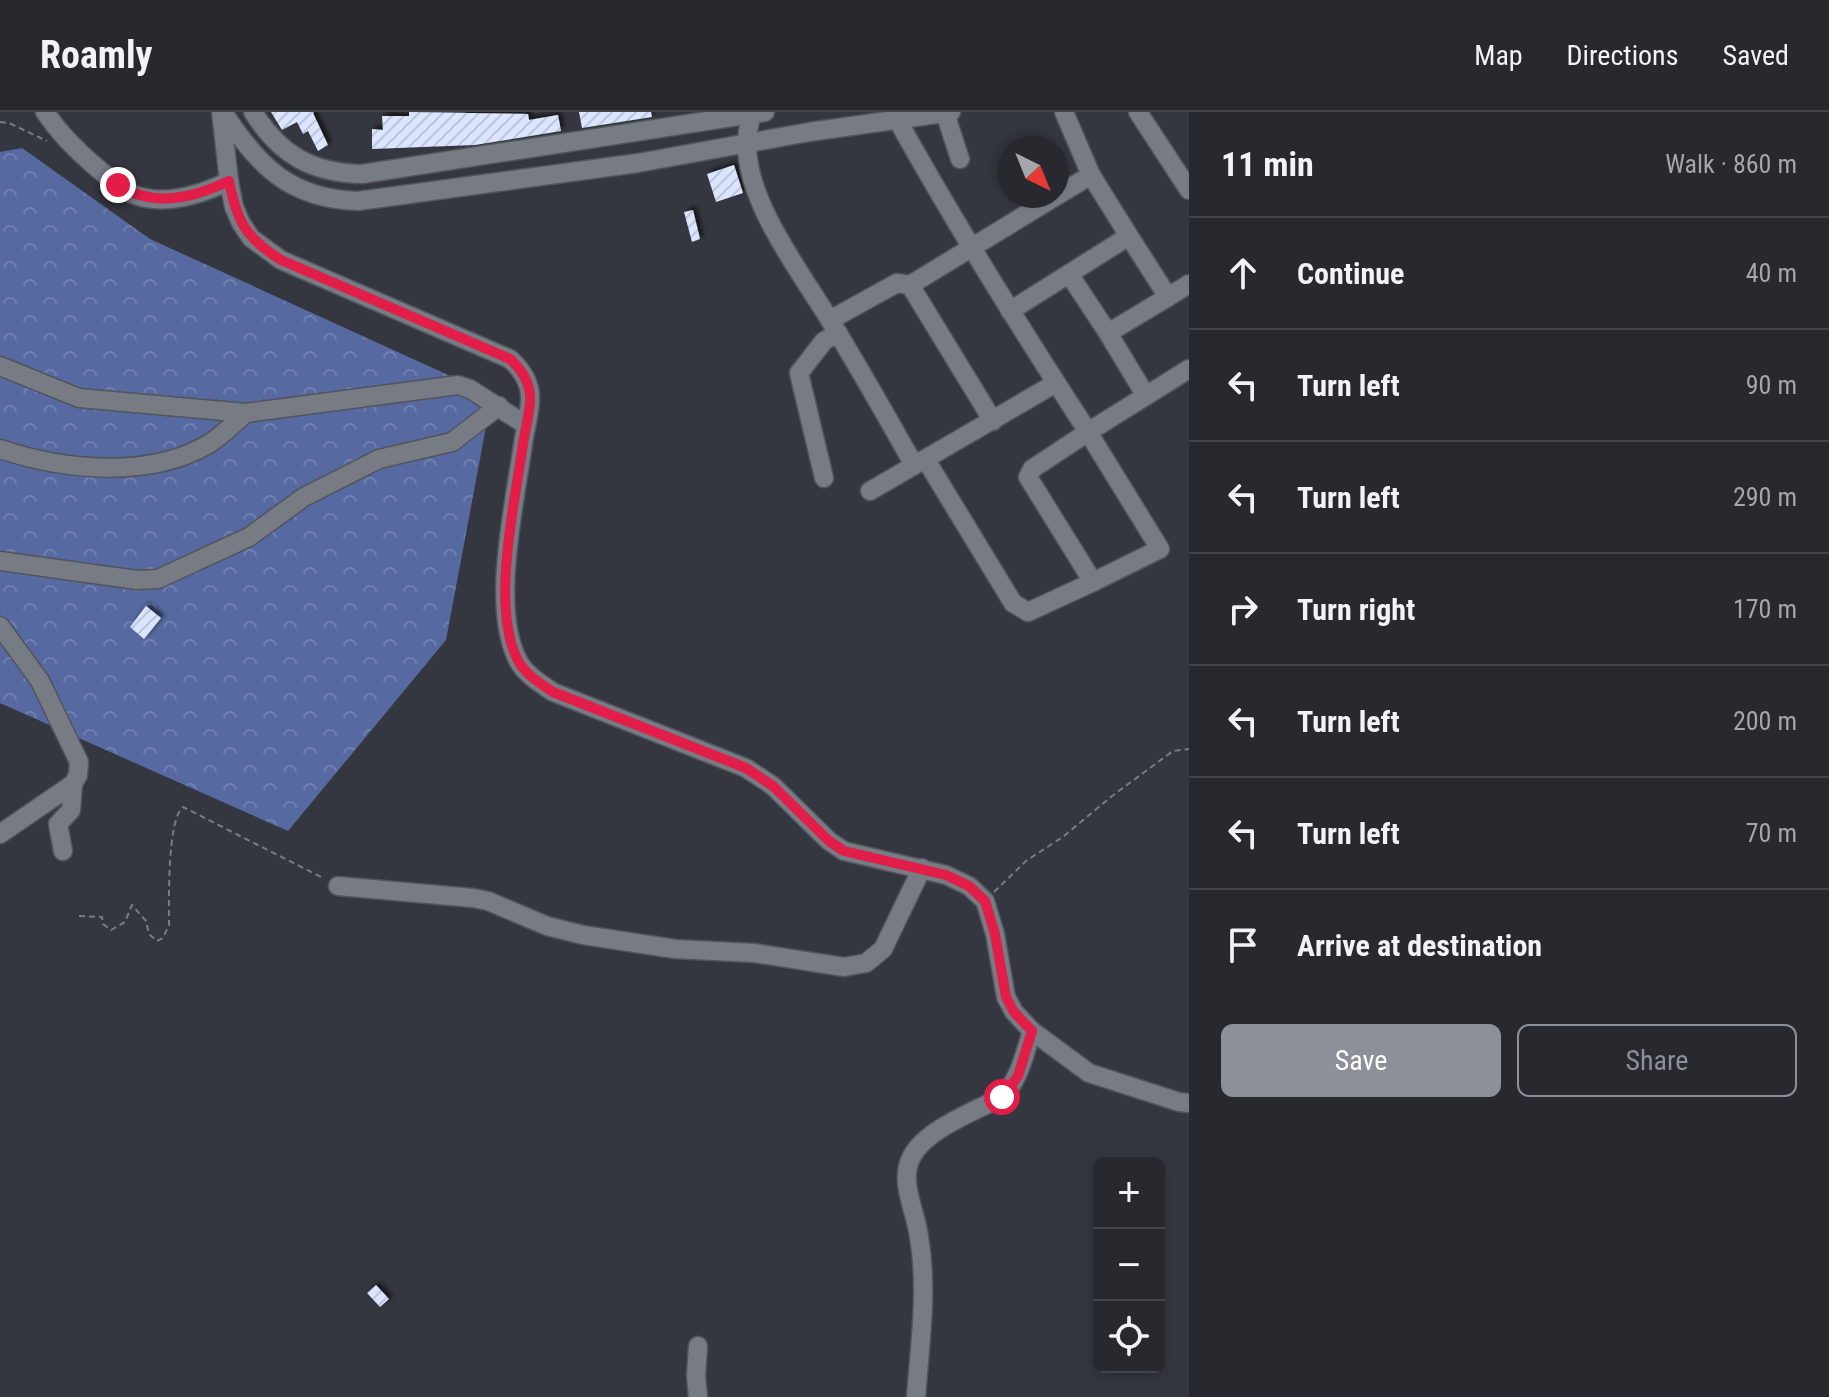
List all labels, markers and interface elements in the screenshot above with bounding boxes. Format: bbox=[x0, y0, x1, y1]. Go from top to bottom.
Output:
text: Roamly bbox=[40, 33, 153, 77]
text: Map bbox=[1474, 39, 1523, 72]
text: Directions bbox=[1567, 39, 1678, 72]
text: Saved bbox=[1722, 39, 1789, 72]
north arrow bbox=[997, 136, 1069, 208]
text: 11 min bbox=[1221, 144, 1314, 184]
text: Walk · 860 m bbox=[1665, 149, 1797, 179]
route end bbox=[100, 167, 136, 203]
icon: ahead bbox=[1221, 251, 1265, 295]
text: Continue bbox=[1297, 256, 1404, 291]
text: 40 m bbox=[1746, 258, 1797, 288]
icon: left bbox=[1221, 363, 1265, 407]
text: Turn left bbox=[1297, 368, 1400, 403]
text: 90 m bbox=[1746, 370, 1797, 400]
icon: left bbox=[1221, 475, 1265, 519]
text: Turn left bbox=[1297, 480, 1400, 515]
text: 290 m bbox=[1733, 482, 1797, 512]
icon: right bbox=[1221, 587, 1265, 631]
text: Turn right bbox=[1297, 592, 1415, 627]
text: 170 m bbox=[1733, 594, 1797, 624]
icon: left bbox=[1221, 699, 1265, 743]
text: Turn left bbox=[1297, 704, 1400, 739]
text: 200 m bbox=[1733, 706, 1797, 736]
icon: left bbox=[1221, 811, 1265, 855]
text: Turn left bbox=[1297, 816, 1400, 851]
text: 70 m bbox=[1746, 818, 1797, 848]
icon: arrive bbox=[1221, 923, 1265, 967]
text: Arrive at destination bbox=[1297, 928, 1542, 963]
button: Save bbox=[1221, 1024, 1501, 1097]
button: Share bbox=[1517, 1024, 1797, 1097]
route start bbox=[984, 1079, 1020, 1115]
map controls bbox=[1093, 1157, 1165, 1373]
button: + bbox=[1093, 1157, 1165, 1229]
button: − bbox=[1093, 1229, 1165, 1301]
button: locate bbox=[1093, 1301, 1165, 1373]

